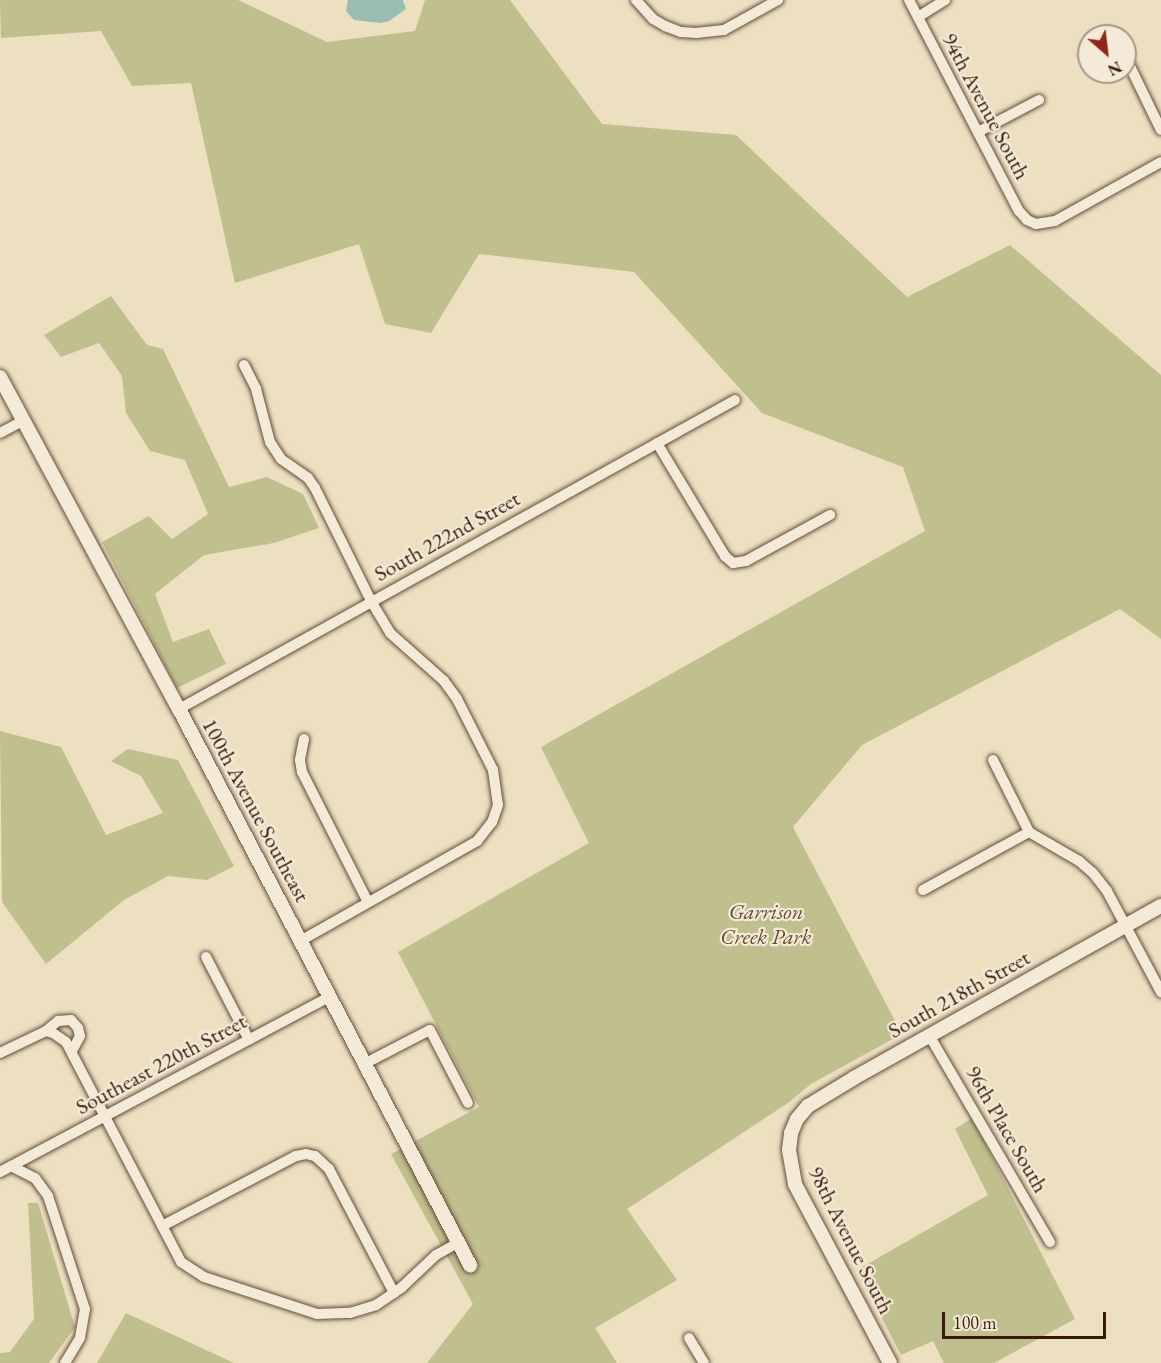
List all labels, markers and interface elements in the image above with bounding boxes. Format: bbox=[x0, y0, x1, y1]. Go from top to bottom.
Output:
north arrow bbox=[1077, 24, 1137, 84]
street label: 94th Avenue South bbox=[936, 28, 1036, 184]
text: N bbox=[1104, 56, 1125, 81]
street label: South 222nd Street bbox=[370, 485, 524, 587]
street label: 100th Avenue Southeast bbox=[196, 714, 316, 906]
park label: Garrison Creek Park bbox=[720, 898, 812, 950]
street label: South 218th Street bbox=[884, 944, 1034, 1044]
street label: Southeast 220th Street bbox=[71, 1008, 251, 1120]
street label: 96th Place South bbox=[960, 1061, 1054, 1197]
street label: 98th Avenue South bbox=[802, 1162, 900, 1318]
scale bar bbox=[945, 1300, 1108, 1338]
text: 100 m bbox=[953, 1311, 997, 1334]

